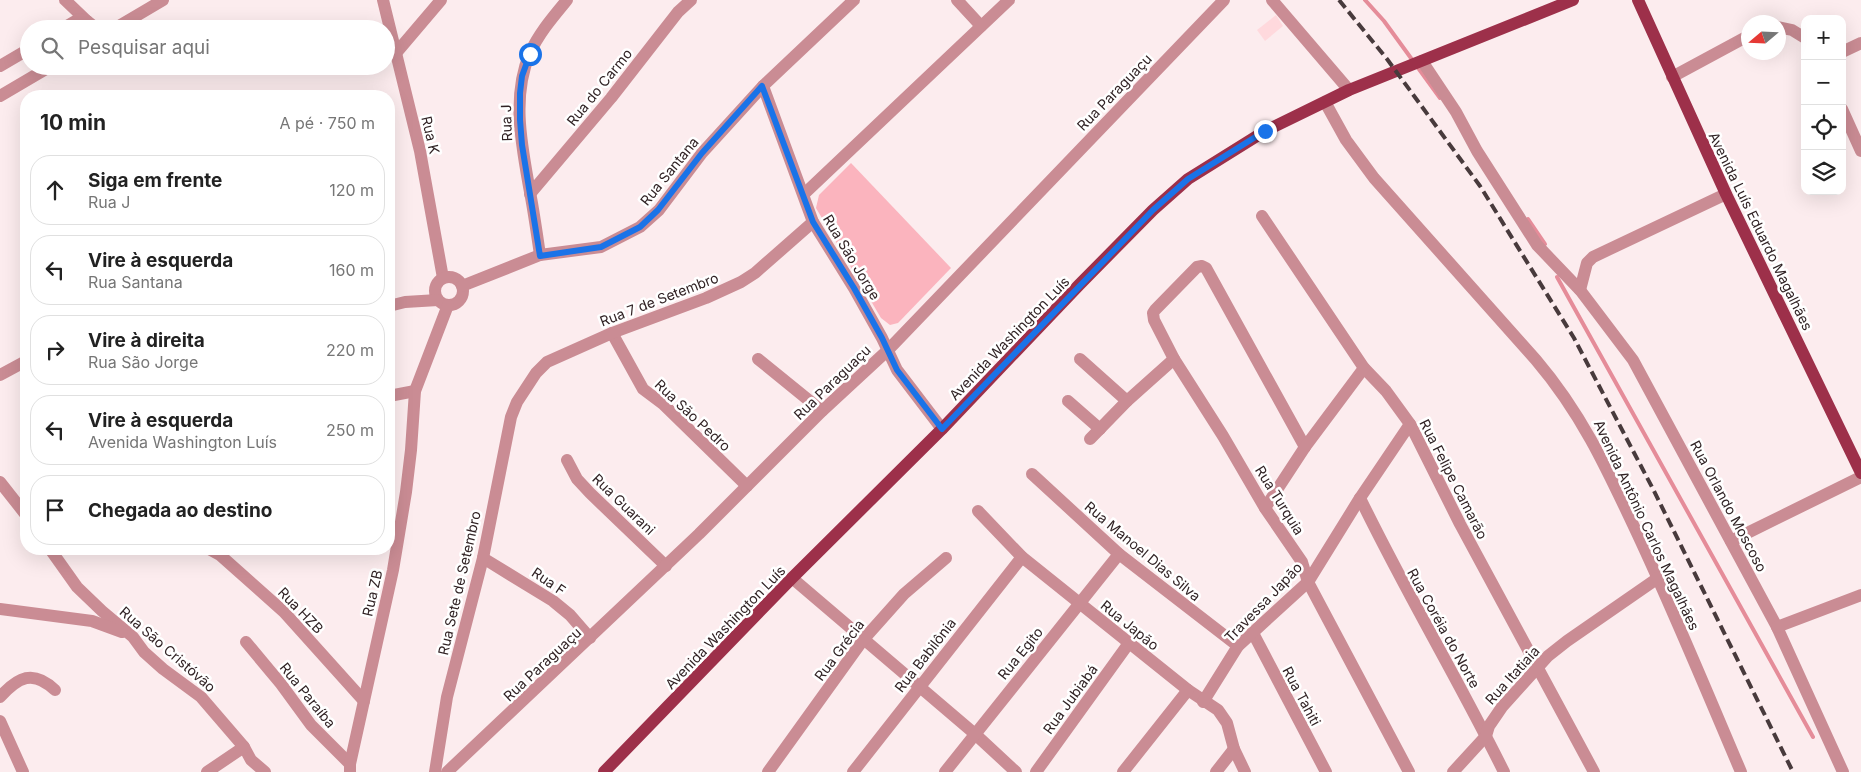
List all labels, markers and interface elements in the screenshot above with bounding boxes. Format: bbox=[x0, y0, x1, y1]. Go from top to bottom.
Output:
north arrow bbox=[1741, 15, 1786, 60]
map controls bbox=[1801, 15, 1846, 195]
button: + bbox=[1801, 15, 1846, 60]
search box bbox=[20, 20, 395, 75]
icon: search bbox=[38, 34, 66, 62]
text: Pesquisar aqui bbox=[78, 36, 210, 59]
route start bbox=[519, 43, 542, 66]
street label: Rua do Carmo bbox=[563, 45, 635, 129]
street label: Rua Paraguaçu bbox=[1073, 50, 1155, 134]
button: − bbox=[1801, 60, 1846, 105]
street label: Rua J bbox=[497, 104, 515, 142]
button: locate bbox=[1801, 105, 1846, 150]
text: 10 min bbox=[40, 110, 106, 135]
text: A pé · 750 m bbox=[279, 113, 375, 133]
street label: Rua K bbox=[418, 114, 444, 156]
route end bbox=[1254, 120, 1277, 143]
street label: Avenida Luís Eduardo Magalhães bbox=[1705, 129, 1817, 333]
street label: Rua Santana bbox=[636, 133, 702, 209]
button: layers bbox=[1801, 150, 1846, 195]
text: Siga em frente bbox=[88, 169, 222, 192]
icon: ahead bbox=[41, 176, 69, 204]
text: 120 m bbox=[329, 180, 374, 200]
text: Rua J bbox=[88, 192, 130, 212]
street label: Rua São Jorge bbox=[820, 211, 884, 303]
text: Vire à esquerda bbox=[88, 249, 233, 272]
icon: left bbox=[41, 256, 69, 284]
text: 160 m bbox=[329, 260, 374, 280]
street label: Rua 7 de Setembro bbox=[597, 269, 721, 329]
text: Rua Santana bbox=[88, 272, 183, 292]
street label: Avenida Washington Luís bbox=[945, 273, 1073, 403]
text: Vire à direita bbox=[88, 329, 205, 352]
icon: right bbox=[41, 336, 69, 364]
text: 220 m bbox=[326, 340, 374, 360]
street label: Rua Paraguaçu bbox=[790, 341, 874, 423]
text: Rua São Jorge bbox=[88, 352, 198, 372]
street label: Rua São Pedro bbox=[652, 376, 734, 454]
text: Vire à esquerda bbox=[88, 409, 233, 432]
icon: left bbox=[41, 416, 69, 444]
street label: Rua Felipe Camarão bbox=[1416, 416, 1492, 542]
street label: Avenida Antônio Carlos Magalhães bbox=[1591, 417, 1703, 633]
text: 250 m bbox=[326, 420, 374, 440]
text: Avenida Washington Luís bbox=[88, 432, 277, 452]
street label: Rua Orlando Moscoso bbox=[1687, 437, 1771, 575]
street label: Rua Turquia bbox=[1252, 462, 1308, 538]
street label: Rua Guarani bbox=[589, 470, 659, 538]
icon: arrive bbox=[41, 496, 69, 524]
street label: Rua Manoel Dias Silva bbox=[1082, 498, 1204, 604]
text: Chegada ao destino bbox=[88, 499, 272, 522]
street label: Rua Sete de Setembro bbox=[434, 509, 484, 657]
street label: Travessa Japão bbox=[1221, 559, 1305, 645]
street label: Avenida Washington Luís bbox=[661, 562, 789, 692]
street label: Rua F bbox=[529, 564, 569, 598]
street label: Rua Coréia do Norte bbox=[1404, 565, 1484, 691]
street label: Rua ZB bbox=[358, 568, 386, 618]
street label: Rua HZB bbox=[275, 583, 327, 637]
street label: Rua Japão bbox=[1097, 596, 1163, 654]
street label: Rua São Cristóvão bbox=[117, 603, 219, 695]
street label: Rua Babilônia bbox=[891, 615, 959, 695]
street label: Rua Grécia bbox=[811, 616, 867, 684]
street label: Rua Egito bbox=[994, 623, 1046, 683]
street label: Rua Paraguaçu bbox=[500, 624, 584, 704]
street label: Rua Itatiaia bbox=[1481, 642, 1543, 708]
street label: Rua Paraíba bbox=[277, 659, 339, 731]
street label: Rua Jubiabá bbox=[1039, 661, 1101, 737]
street label: Rua Tahiti bbox=[1279, 663, 1325, 729]

